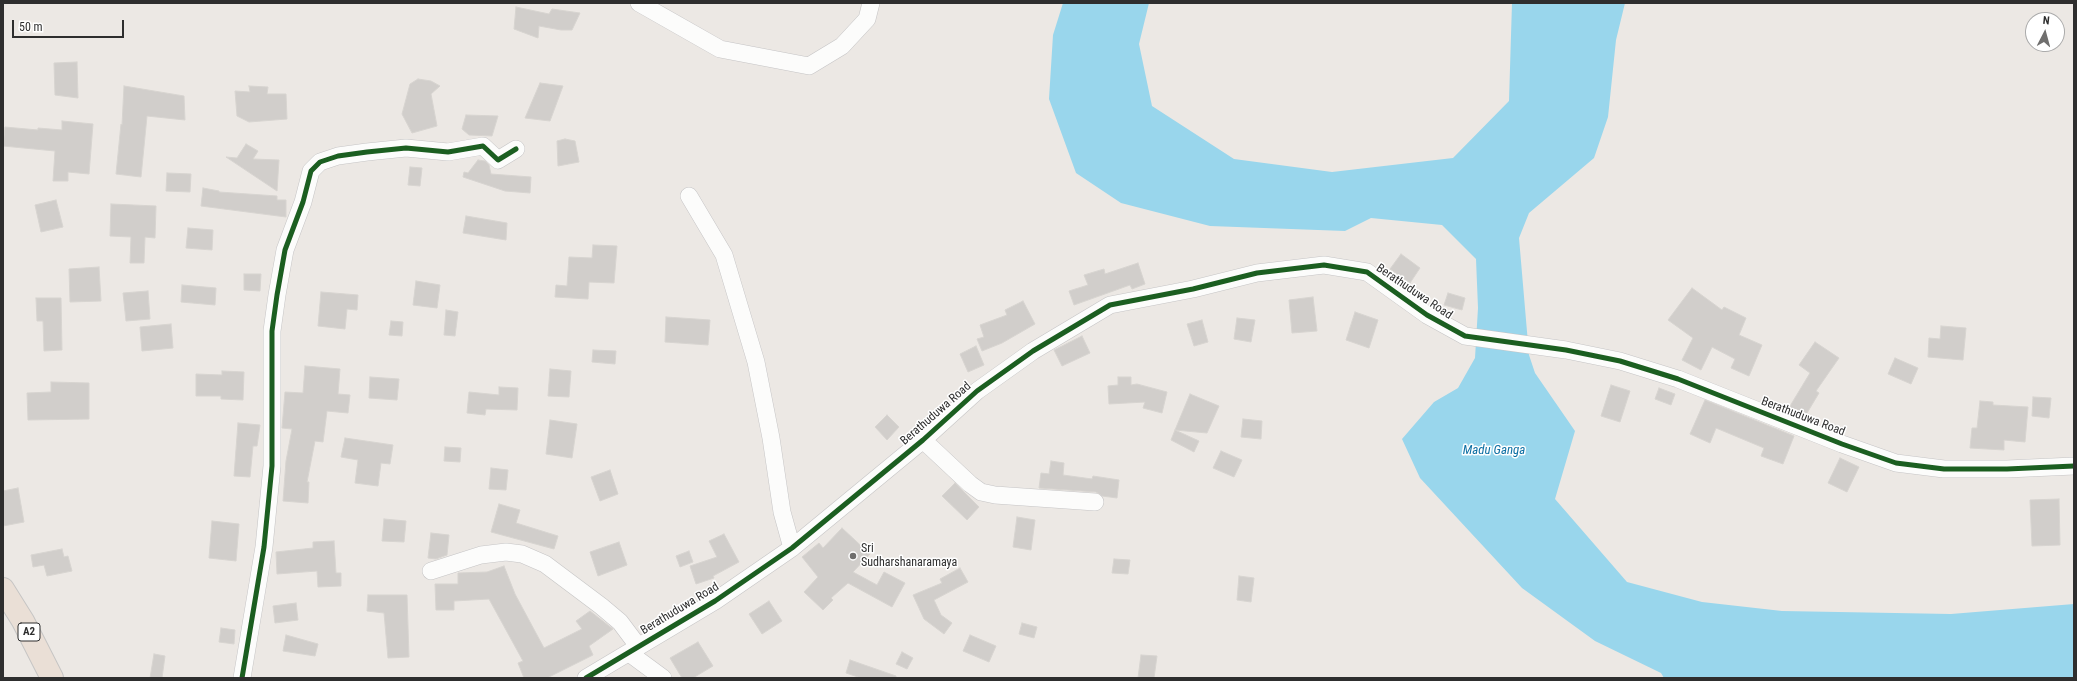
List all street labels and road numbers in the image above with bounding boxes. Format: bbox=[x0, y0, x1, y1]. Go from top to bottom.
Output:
street label: Berathuduwa Road bbox=[1373, 261, 1455, 323]
street label: Berathuduwa Road bbox=[898, 379, 974, 449]
street label: Berathuduwa Road bbox=[1759, 394, 1847, 440]
street label: Berathuduwa Road bbox=[638, 580, 722, 638]
road number: A2 bbox=[18, 623, 40, 641]

